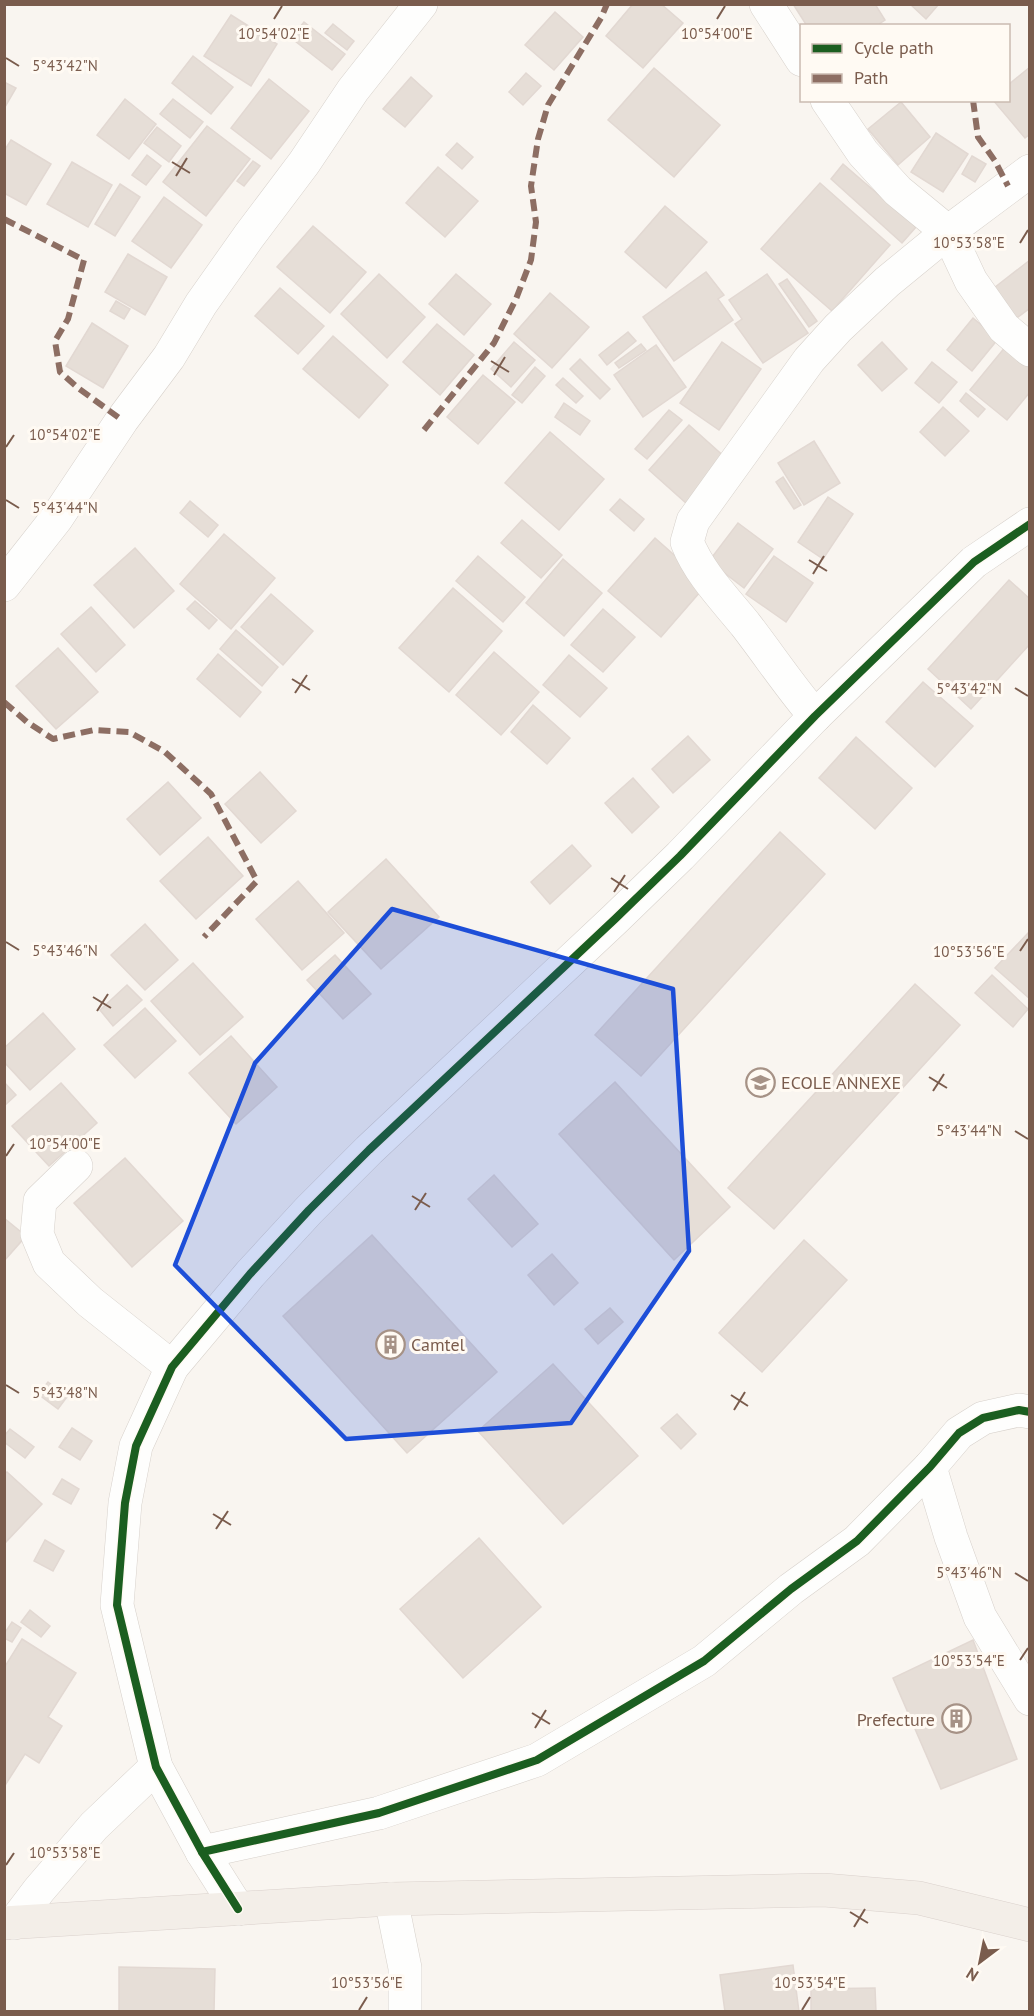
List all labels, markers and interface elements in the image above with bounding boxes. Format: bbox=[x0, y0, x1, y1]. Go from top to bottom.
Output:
text: 10°54'02"E bbox=[238, 24, 310, 43]
text: 10°54'00"E bbox=[681, 24, 753, 43]
legend bbox=[800, 24, 1010, 102]
text: Cycle path bbox=[854, 36, 934, 59]
text: 5°43'42"N bbox=[32, 56, 98, 75]
text: Path bbox=[854, 66, 888, 89]
text: 10°53'58"E bbox=[933, 233, 1005, 252]
text: 10°54'02"E bbox=[29, 425, 101, 444]
text: 5°43'44"N bbox=[32, 498, 98, 517]
text: 5°43'42"N bbox=[936, 679, 1002, 698]
text: 5°43'46"N bbox=[32, 941, 98, 960]
text: 10°53'56"E bbox=[933, 942, 1005, 961]
school or university icon: ECOLE ANNEXE bbox=[744, 1066, 776, 1098]
place label: ECOLE ANNEXE bbox=[781, 1071, 901, 1094]
text: 5°43'44"N bbox=[936, 1121, 1002, 1140]
text: 10°54'00"E bbox=[29, 1134, 101, 1153]
building icon: Camtel bbox=[374, 1328, 406, 1360]
place label: Camtel bbox=[411, 1333, 466, 1356]
text: 5°43'48"N bbox=[32, 1383, 98, 1402]
text: 5°43'46"N bbox=[936, 1563, 1002, 1582]
text: 10°53'54"E bbox=[933, 1651, 1005, 1670]
building icon: Prefecture bbox=[940, 1703, 972, 1735]
place label: Prefecture bbox=[857, 1708, 935, 1731]
text: 10°53'58"E bbox=[29, 1843, 101, 1862]
north arrow bbox=[950, 1932, 1010, 1992]
text: N bbox=[962, 1963, 982, 1986]
text: 10°53'56"E bbox=[331, 1973, 403, 1992]
text: 10°53'54"E bbox=[774, 1973, 846, 1992]

